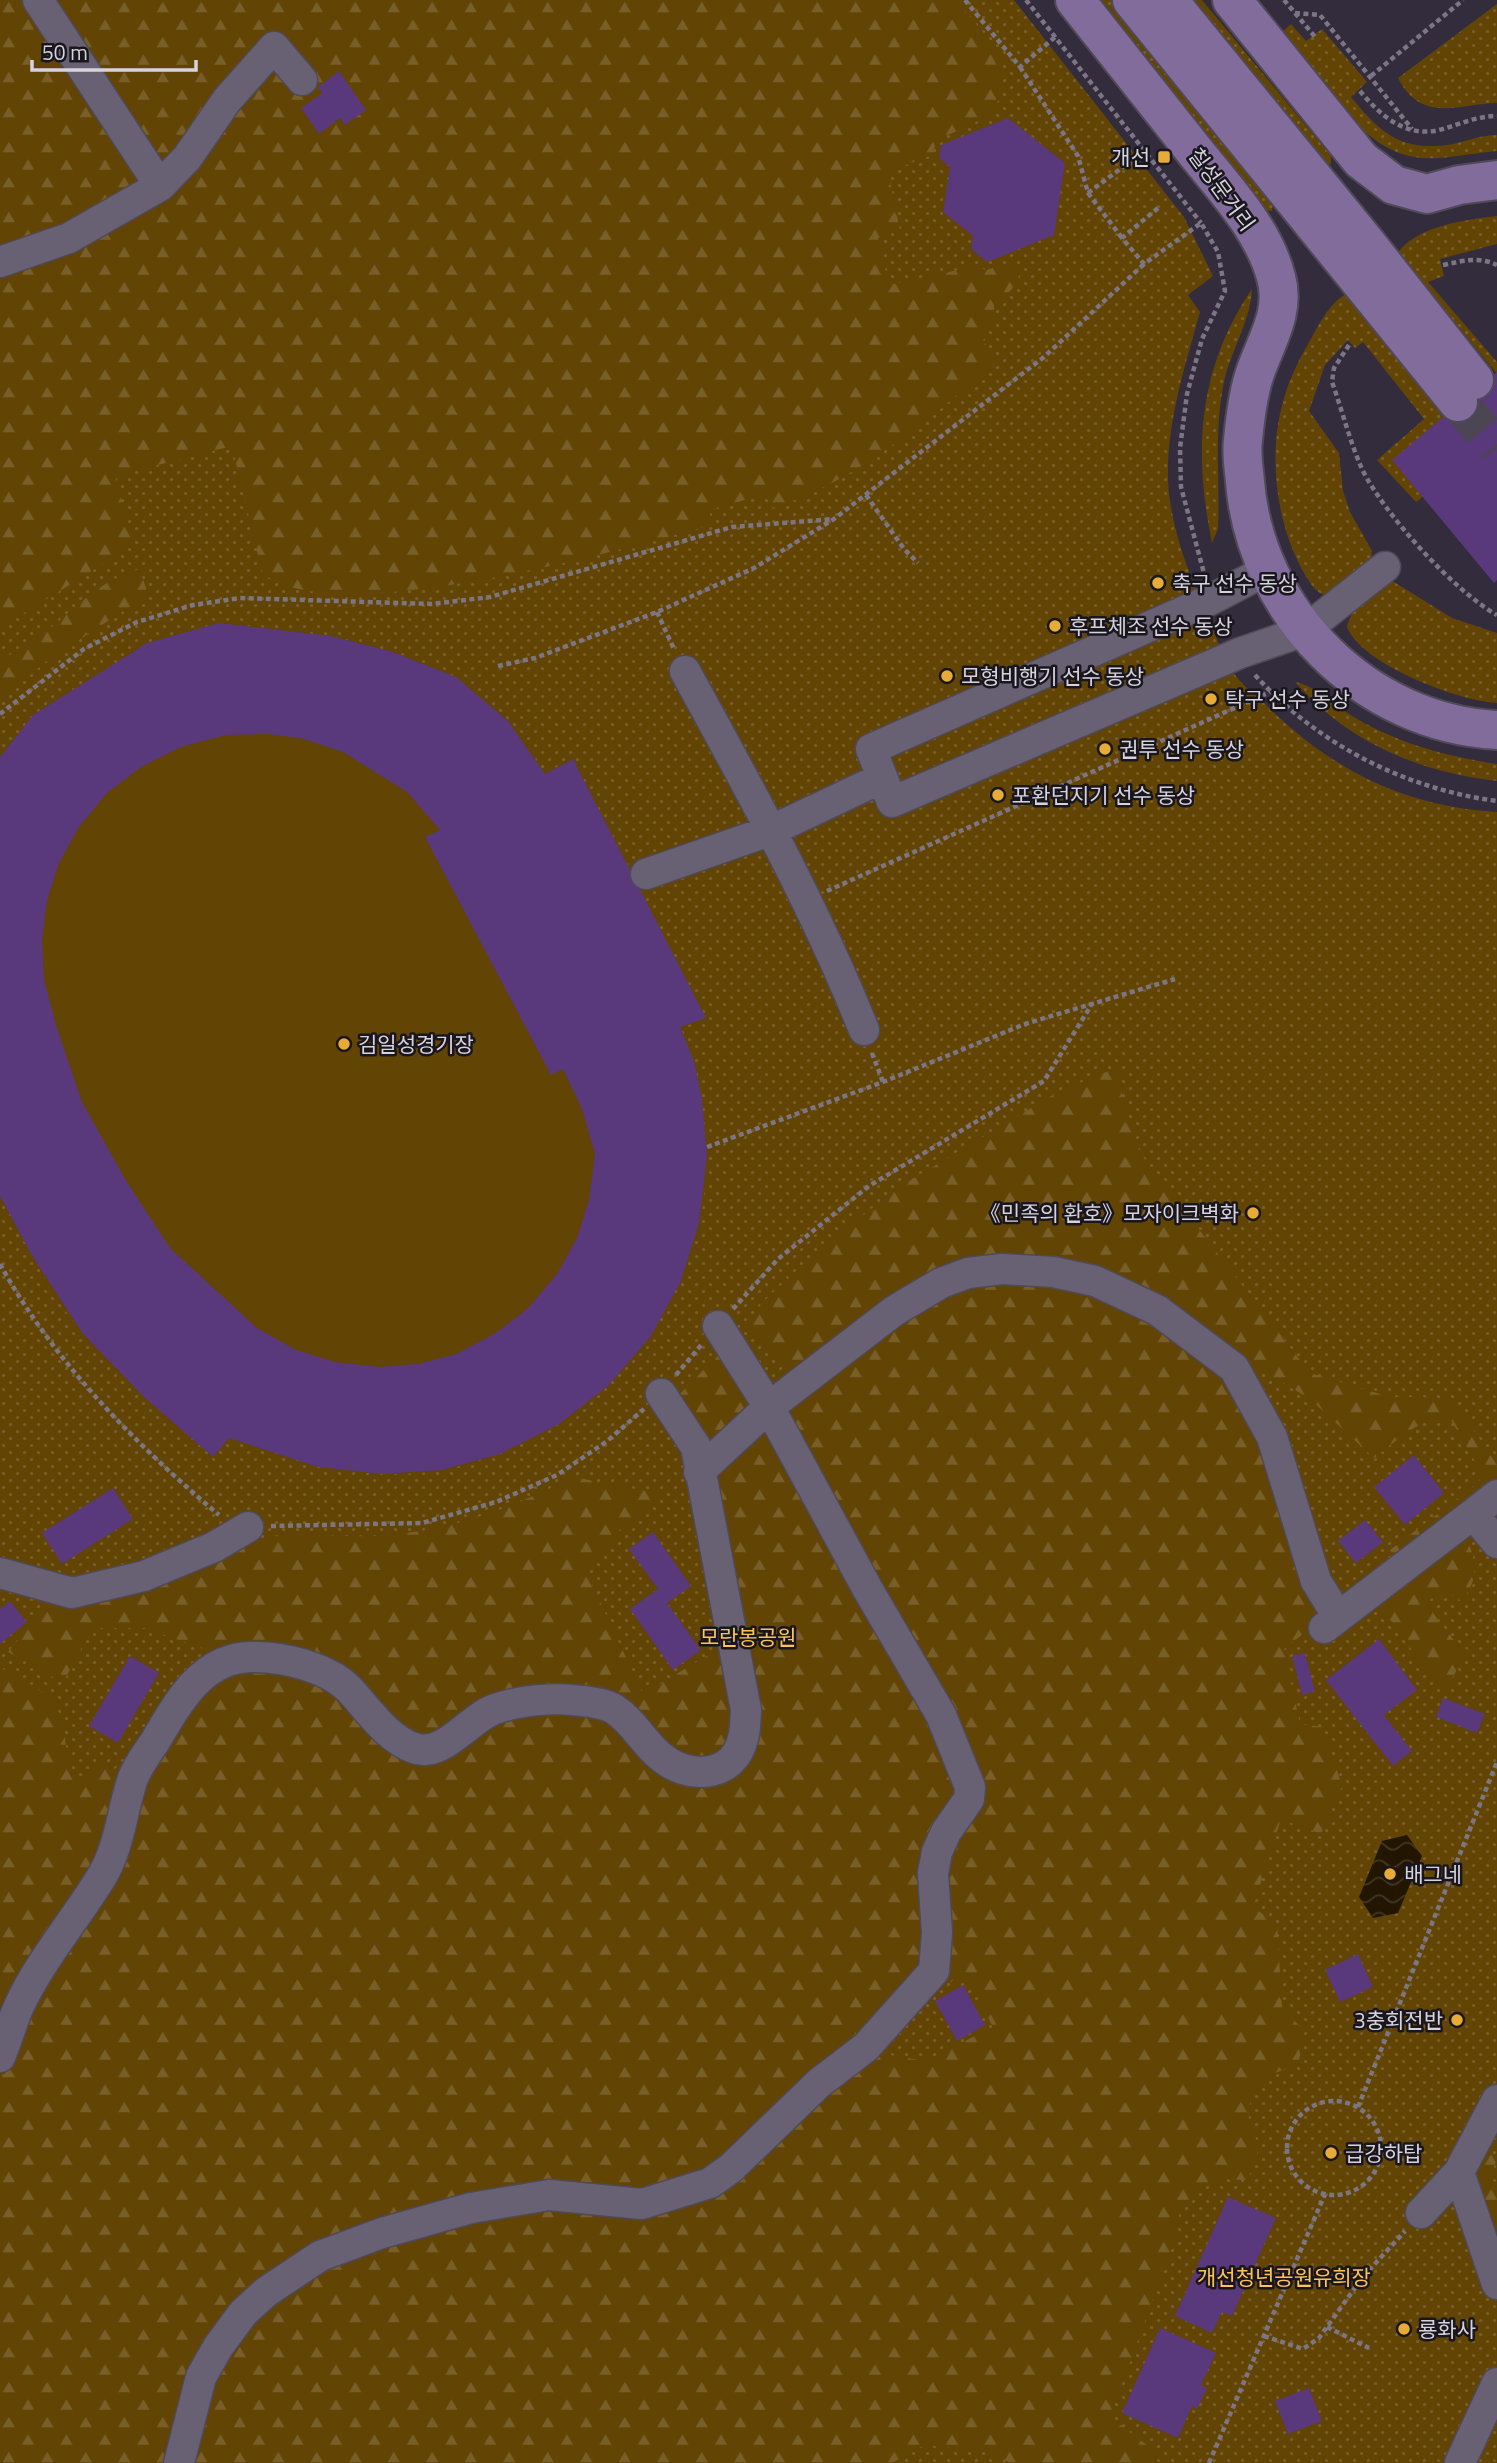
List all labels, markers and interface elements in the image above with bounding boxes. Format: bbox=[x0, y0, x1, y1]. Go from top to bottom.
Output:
scale bar bbox=[32, 28, 196, 72]
text: 50 m bbox=[42, 36, 88, 68]
place label: 개선 bbox=[1111, 141, 1150, 173]
street label: 칠성문거리 bbox=[1181, 141, 1263, 237]
marker: 개선 bbox=[1156, 149, 1172, 165]
place label: 축구 선수 동상 bbox=[1172, 567, 1297, 599]
marker: 축구 선수 동상 bbox=[1150, 575, 1166, 591]
place label: 후프체조 선수 동상 bbox=[1069, 610, 1233, 642]
marker: 후프체조 선수 동상 bbox=[1047, 618, 1063, 634]
place label: 모형비행기 선수 동상 bbox=[961, 660, 1144, 692]
marker: 모형비행기 선수 동상 bbox=[939, 668, 955, 684]
place label: 탁구 선수 동상 bbox=[1225, 683, 1350, 715]
marker: 탁구 선수 동상 bbox=[1203, 691, 1219, 707]
place label: 권투 선수 동상 bbox=[1119, 733, 1244, 765]
marker: 권투 선수 동상 bbox=[1097, 741, 1113, 757]
place label: 포환던지기 선수 동상 bbox=[1012, 779, 1195, 811]
marker: 포환던지기 선수 동상 bbox=[990, 787, 1006, 803]
place label: 김일성경기장 bbox=[358, 1028, 474, 1060]
marker: 김일성경기장 bbox=[336, 1036, 352, 1052]
place label: 《민족의 환호》모자이크벽화 bbox=[980, 1197, 1239, 1229]
marker: 《민족의 환호》모자이크벽화 bbox=[1245, 1205, 1261, 1221]
park label: 모란봉공원 bbox=[700, 1621, 796, 1653]
place label: 배그네 bbox=[1404, 1858, 1462, 1890]
marker: 배그네 bbox=[1382, 1866, 1398, 1882]
place label: 3충회전반 bbox=[1354, 2004, 1443, 2036]
marker: 3충회전반 bbox=[1449, 2012, 1465, 2028]
place label: 급강하탑 bbox=[1345, 2137, 1422, 2169]
marker: 급강하탑 bbox=[1323, 2145, 1339, 2161]
park label: 개선청년공원유희장 bbox=[1197, 2261, 1371, 2293]
place label: 룡화사 bbox=[1418, 2313, 1476, 2345]
marker: 룡화사 bbox=[1396, 2321, 1412, 2337]

